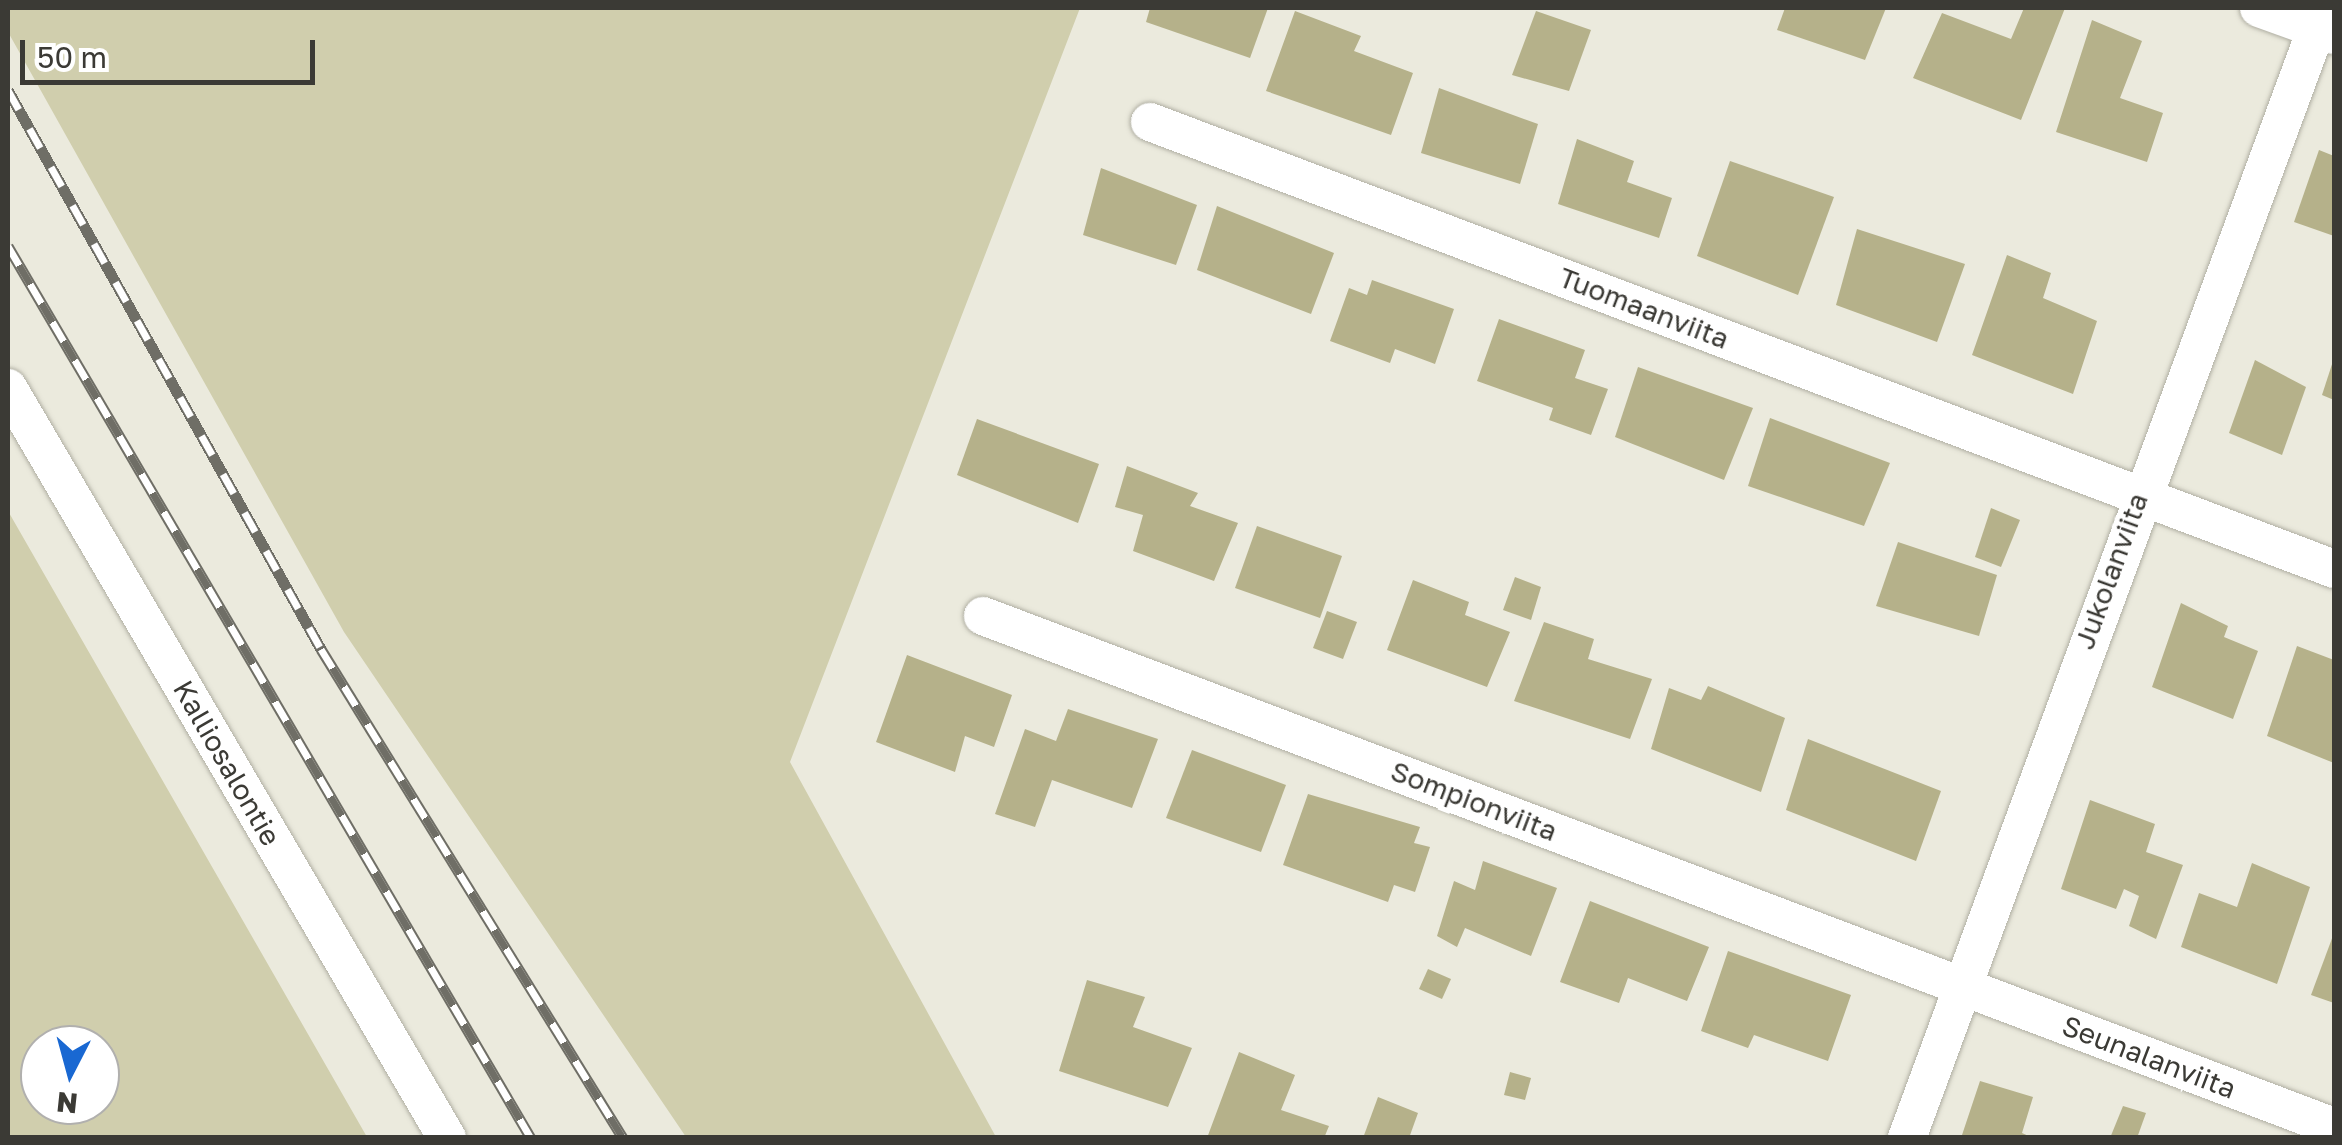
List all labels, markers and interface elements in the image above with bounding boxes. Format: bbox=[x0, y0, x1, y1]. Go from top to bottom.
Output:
scale bar bbox=[25, 20, 320, 82]
text: 50 m bbox=[37, 39, 107, 75]
street label: Tuomaanviita bbox=[1554, 260, 1734, 356]
street label: Jukolanviita bbox=[2067, 488, 2155, 654]
street label: Kalliosalontie bbox=[166, 674, 288, 852]
street label: Sompionviita bbox=[1386, 754, 1562, 848]
street label: Seunalanviita bbox=[2057, 1008, 2241, 1106]
north arrow bbox=[20, 1025, 120, 1125]
text: N bbox=[55, 1086, 79, 1121]

